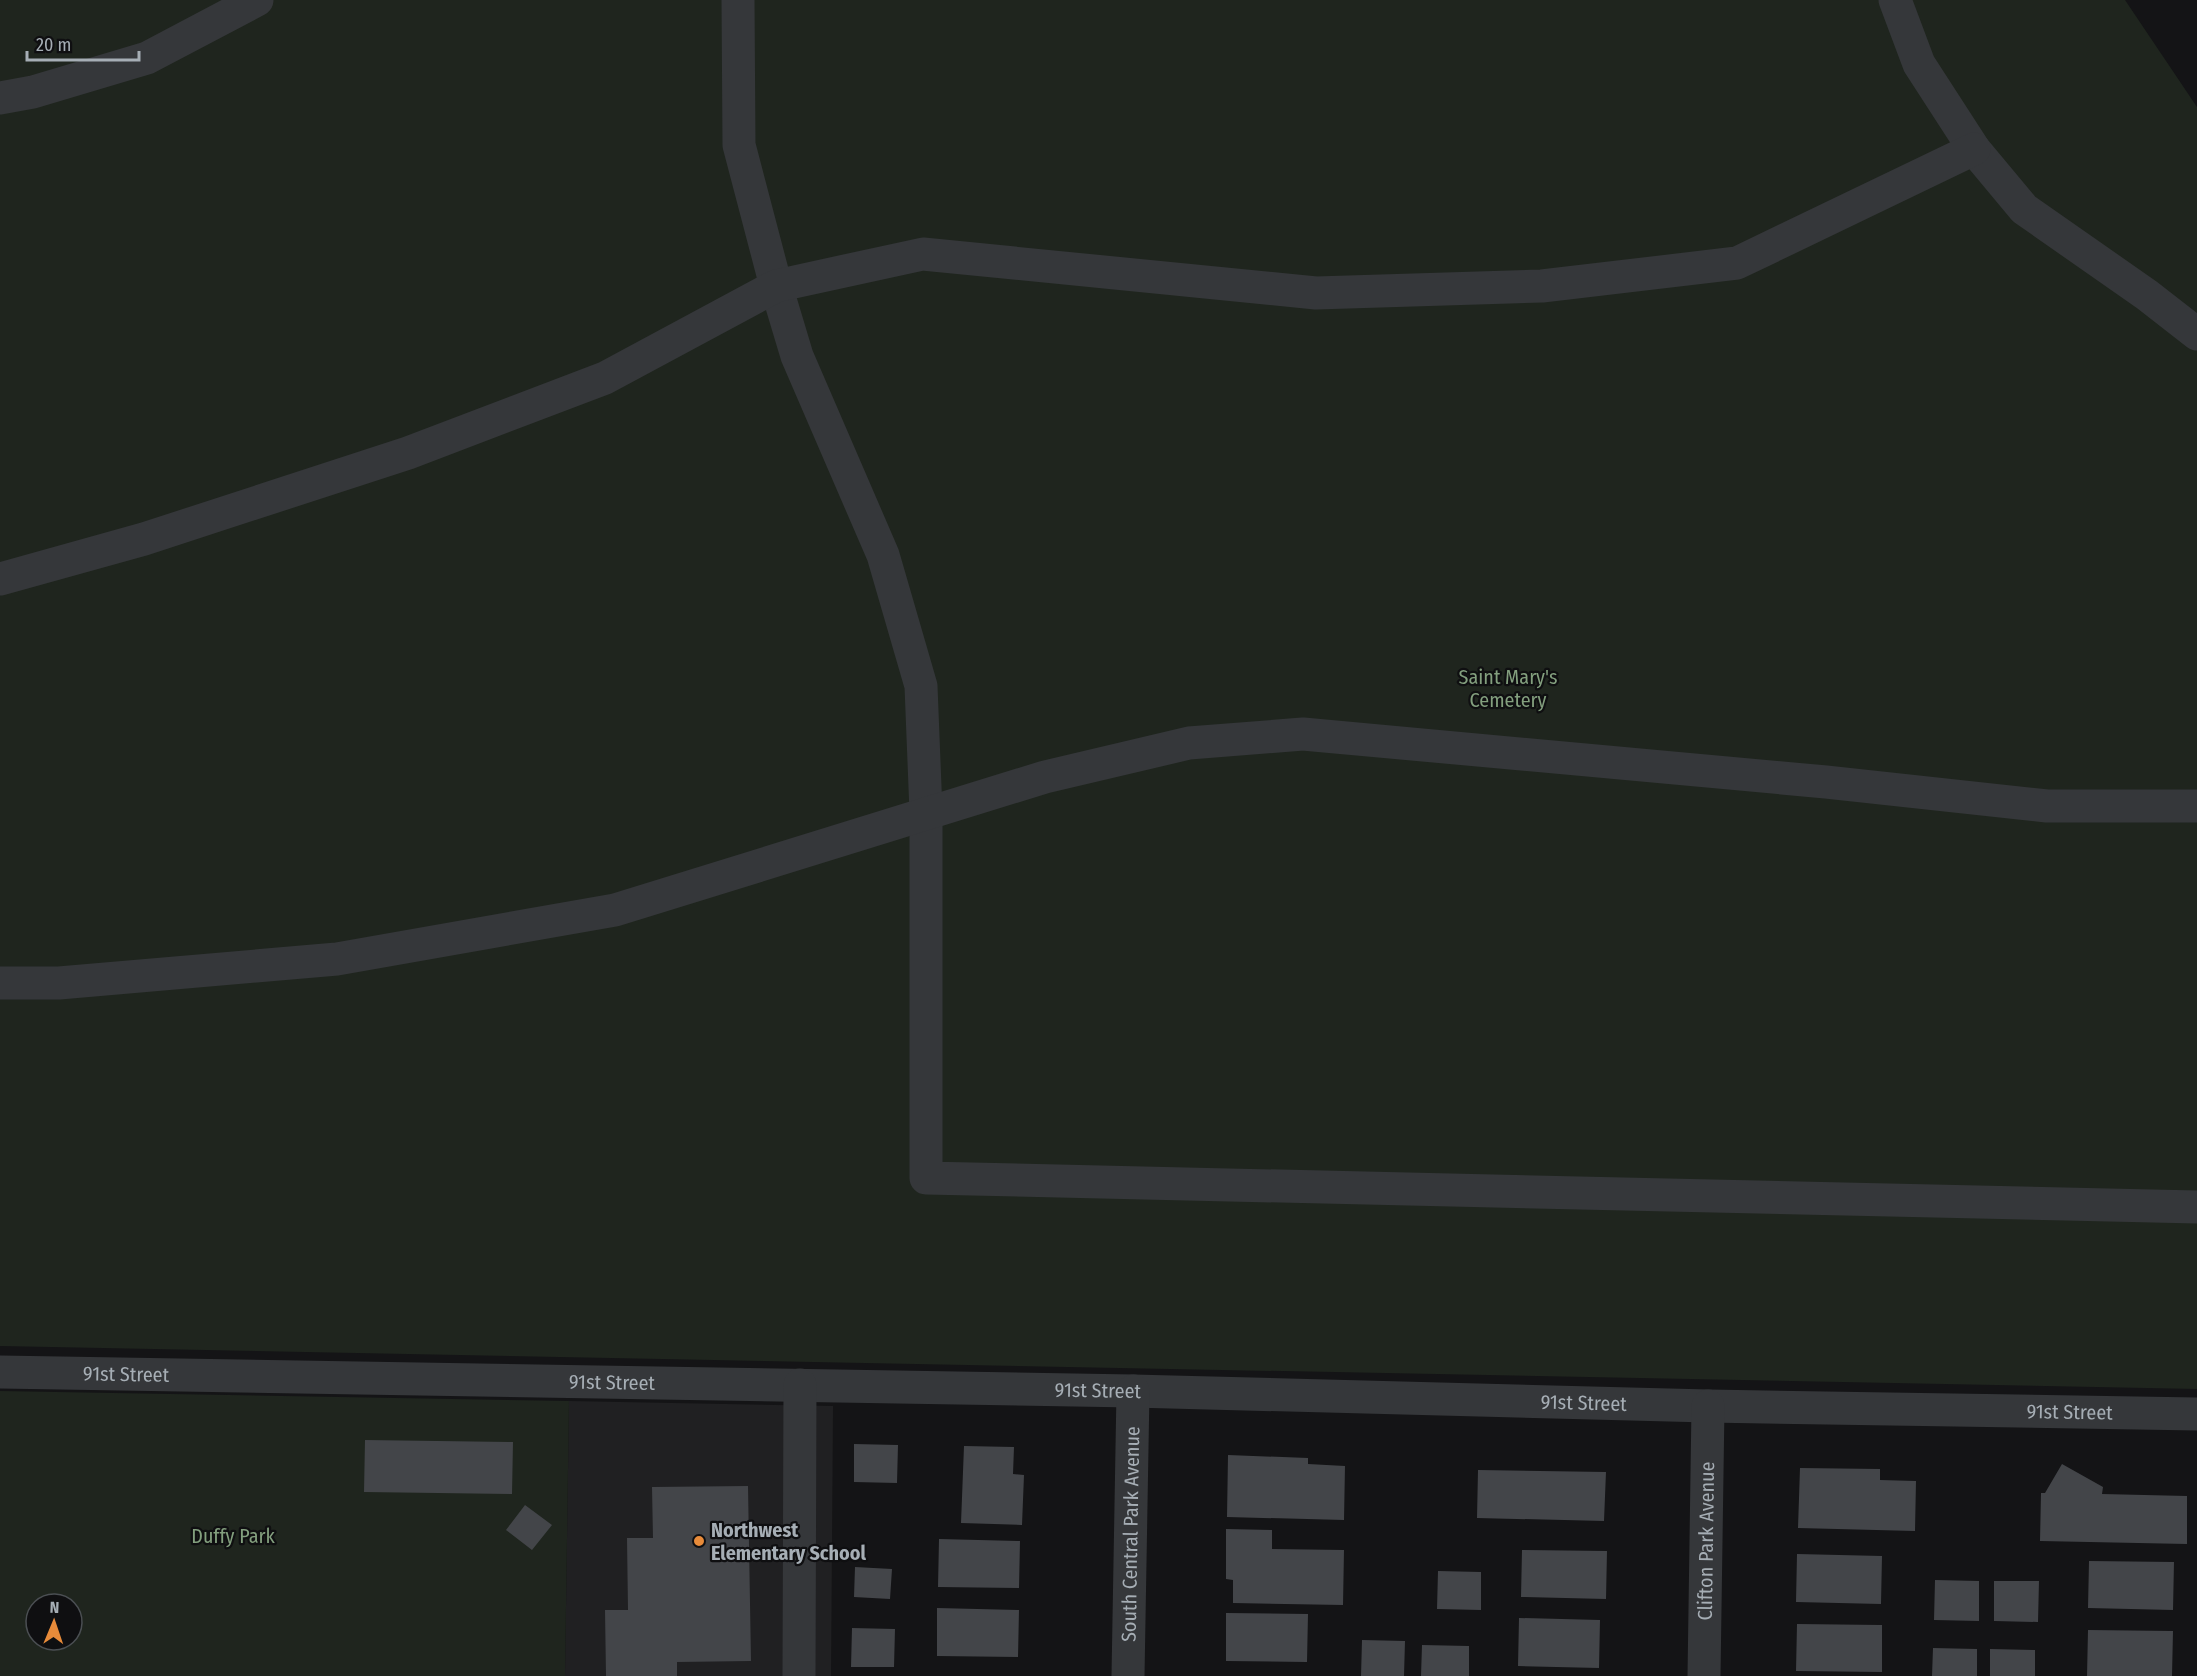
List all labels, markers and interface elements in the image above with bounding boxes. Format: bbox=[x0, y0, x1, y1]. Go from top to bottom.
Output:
scale bar bbox=[27, 24, 140, 62]
text: 20 m bbox=[36, 34, 71, 56]
park label: Saint Mary's Cemetery bbox=[1459, 665, 1557, 712]
street label: 91st Street bbox=[83, 1361, 170, 1387]
street label: 91st Street bbox=[569, 1370, 656, 1395]
street label: 91st Street bbox=[1055, 1378, 1142, 1403]
street label: 91st Street bbox=[1540, 1390, 1628, 1416]
street label: 91st Street bbox=[2026, 1399, 2113, 1425]
street label: South Central Park Avenue bbox=[1117, 1426, 1144, 1642]
street label: Clifton Park Avenue bbox=[1693, 1461, 1719, 1621]
place label: Northwest Elementary School bbox=[711, 1518, 866, 1565]
park label: Duffy Park bbox=[191, 1524, 275, 1548]
marker: Northwest Elementary School bbox=[692, 1534, 706, 1548]
north arrow bbox=[24, 1592, 84, 1652]
text: N bbox=[49, 1598, 60, 1617]

